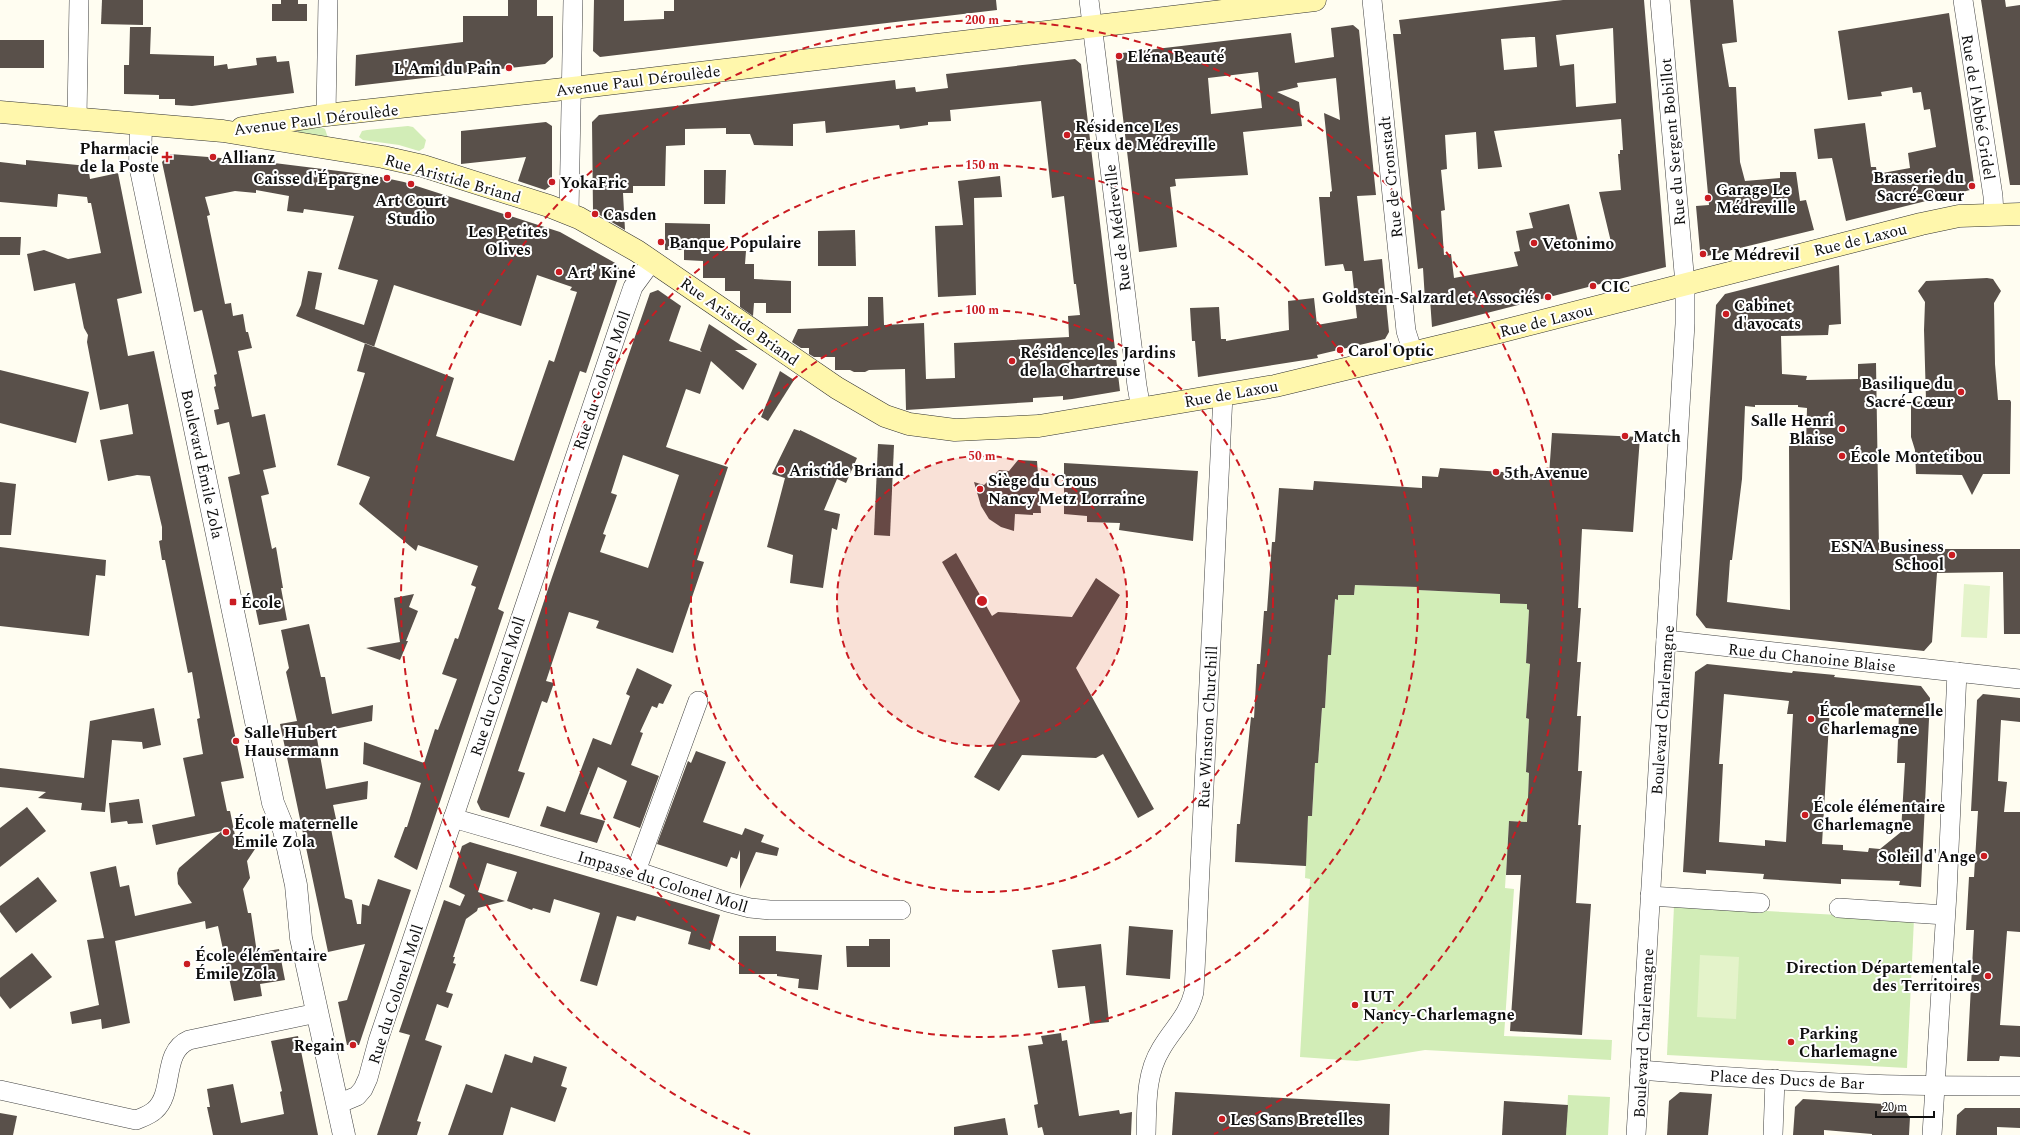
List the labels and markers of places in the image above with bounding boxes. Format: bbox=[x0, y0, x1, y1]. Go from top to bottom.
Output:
place label: Eléna Beauté bbox=[1127, 45, 1224, 69]
marker: Eléna Beauté bbox=[1114, 51, 1124, 61]
place label: L'Ami du Pain bbox=[394, 57, 501, 81]
marker: L'Ami du Pain bbox=[504, 63, 514, 73]
place label: Résidence Les Feux de Médreville bbox=[1075, 115, 1216, 157]
marker: Résidence Les Feux de Médreville bbox=[1062, 130, 1072, 140]
place label: Pharmacie de la Poste bbox=[80, 137, 159, 179]
place label: Allianz bbox=[221, 146, 275, 170]
marker: Pharmacie de la Poste bbox=[162, 152, 172, 162]
marker: Allianz bbox=[208, 152, 218, 162]
place label: Brasserie du Sacré-Cœur bbox=[1873, 166, 1965, 208]
place label: Caisse d'Épargne bbox=[253, 167, 379, 191]
place label: YokaFric bbox=[560, 171, 628, 195]
marker: Caisse d'Épargne bbox=[382, 173, 392, 183]
marker: YokaFric bbox=[547, 177, 557, 187]
place label: Garage Le Médreville bbox=[1716, 178, 1796, 220]
marker: Art Court Studio bbox=[406, 179, 416, 189]
marker: Brasserie du Sacré-Cœur bbox=[1967, 181, 1977, 191]
place label: Art Court Studio bbox=[375, 189, 447, 231]
marker: Garage Le Médreville bbox=[1703, 193, 1713, 203]
place label: Casden bbox=[603, 203, 657, 227]
marker: Casden bbox=[590, 209, 600, 219]
marker: Les Petites Olives bbox=[503, 210, 513, 220]
place label: Les Petites Olives bbox=[468, 220, 548, 262]
place label: Banque Populaire bbox=[669, 231, 801, 255]
place label: Vetonimo bbox=[1542, 232, 1615, 256]
marker: Banque Populaire bbox=[656, 237, 666, 247]
marker: Vetonimo bbox=[1529, 238, 1539, 248]
place label: Le Médrevil bbox=[1711, 243, 1800, 267]
marker: Le Médrevil bbox=[1698, 249, 1708, 259]
place label: Art' Kiné bbox=[567, 261, 636, 285]
marker: Art' Kiné bbox=[554, 267, 564, 277]
place label: CIC bbox=[1601, 275, 1630, 299]
marker: CIC bbox=[1588, 281, 1598, 291]
place label: Goldstein-Salzard et Associés bbox=[1322, 286, 1540, 310]
marker: Goldstein-Salzard et Associés bbox=[1543, 292, 1553, 302]
place label: Cabinet d'avocats bbox=[1734, 294, 1801, 336]
marker: Cabinet d'avocats bbox=[1721, 309, 1731, 319]
place label: Carol'Optic bbox=[1348, 339, 1434, 363]
place label: Résidence les Jardins de la Chartreuse bbox=[1020, 341, 1176, 383]
marker: Carol'Optic bbox=[1335, 345, 1345, 355]
marker: Résidence les Jardins de la Chartreuse bbox=[1007, 356, 1017, 366]
place label: Basilique du Sacré-Cœur bbox=[1861, 372, 1954, 414]
marker: Basilique du Sacré-Cœur bbox=[1956, 387, 1966, 397]
place label: Salle Henri Blaise bbox=[1751, 409, 1834, 451]
marker: Salle Henri Blaise bbox=[1837, 424, 1847, 434]
place label: Match bbox=[1633, 425, 1681, 449]
marker: Match bbox=[1620, 431, 1630, 441]
place label: École Montetibou bbox=[1850, 445, 1983, 469]
marker: École Montetibou bbox=[1837, 451, 1847, 461]
place label: Aristide Briand bbox=[789, 459, 904, 483]
place label: 5th Avenue bbox=[1504, 461, 1588, 485]
marker: Aristide Briand bbox=[776, 465, 786, 475]
marker: 5th Avenue bbox=[1491, 467, 1501, 477]
place label: Siège du Crous Nancy Metz Lorraine bbox=[988, 469, 1145, 511]
marker: Siège du Crous Nancy Metz Lorraine bbox=[975, 484, 985, 494]
place label: ESNA Business School bbox=[1830, 535, 1944, 577]
marker: ESNA Business School bbox=[1947, 550, 1957, 560]
place label: École bbox=[241, 591, 282, 615]
centre of rings bbox=[975, 594, 989, 608]
marker: École bbox=[228, 597, 238, 607]
place label: École maternelle Charlemagne bbox=[1819, 699, 1943, 741]
marker: École maternelle Charlemagne bbox=[1806, 714, 1816, 724]
place label: Salle Hubert Hausermann bbox=[244, 721, 339, 763]
marker: Salle Hubert Hausermann bbox=[231, 736, 241, 746]
place label: École élémentaire Charlemagne bbox=[1813, 795, 1945, 837]
marker: École élémentaire Charlemagne bbox=[1800, 810, 1810, 820]
place label: École maternelle Émile Zola bbox=[234, 812, 358, 854]
marker: École maternelle Émile Zola bbox=[221, 827, 231, 837]
place label: Soleil d'Ange bbox=[1878, 845, 1976, 869]
marker: Soleil d'Ange bbox=[1979, 851, 1989, 861]
place label: École élémentaire Émile Zola bbox=[195, 944, 327, 986]
place label: Direction Départementale des Territoires bbox=[1786, 956, 1980, 998]
marker: École élémentaire Émile Zola bbox=[182, 959, 192, 969]
marker: Direction Départementale des Territoires bbox=[1983, 971, 1993, 981]
place label: IUT Nancy-Charlemagne bbox=[1363, 985, 1515, 1027]
marker: IUT Nancy-Charlemagne bbox=[1350, 1000, 1360, 1010]
place label: Parking Charlemagne bbox=[1799, 1022, 1897, 1064]
place label: Regain bbox=[293, 1034, 345, 1058]
marker: Parking Charlemagne bbox=[1786, 1037, 1796, 1047]
marker: Regain bbox=[348, 1040, 358, 1050]
place label: Les Sans Bretelles bbox=[1230, 1108, 1363, 1132]
marker: Les Sans Bretelles bbox=[1217, 1114, 1227, 1124]

